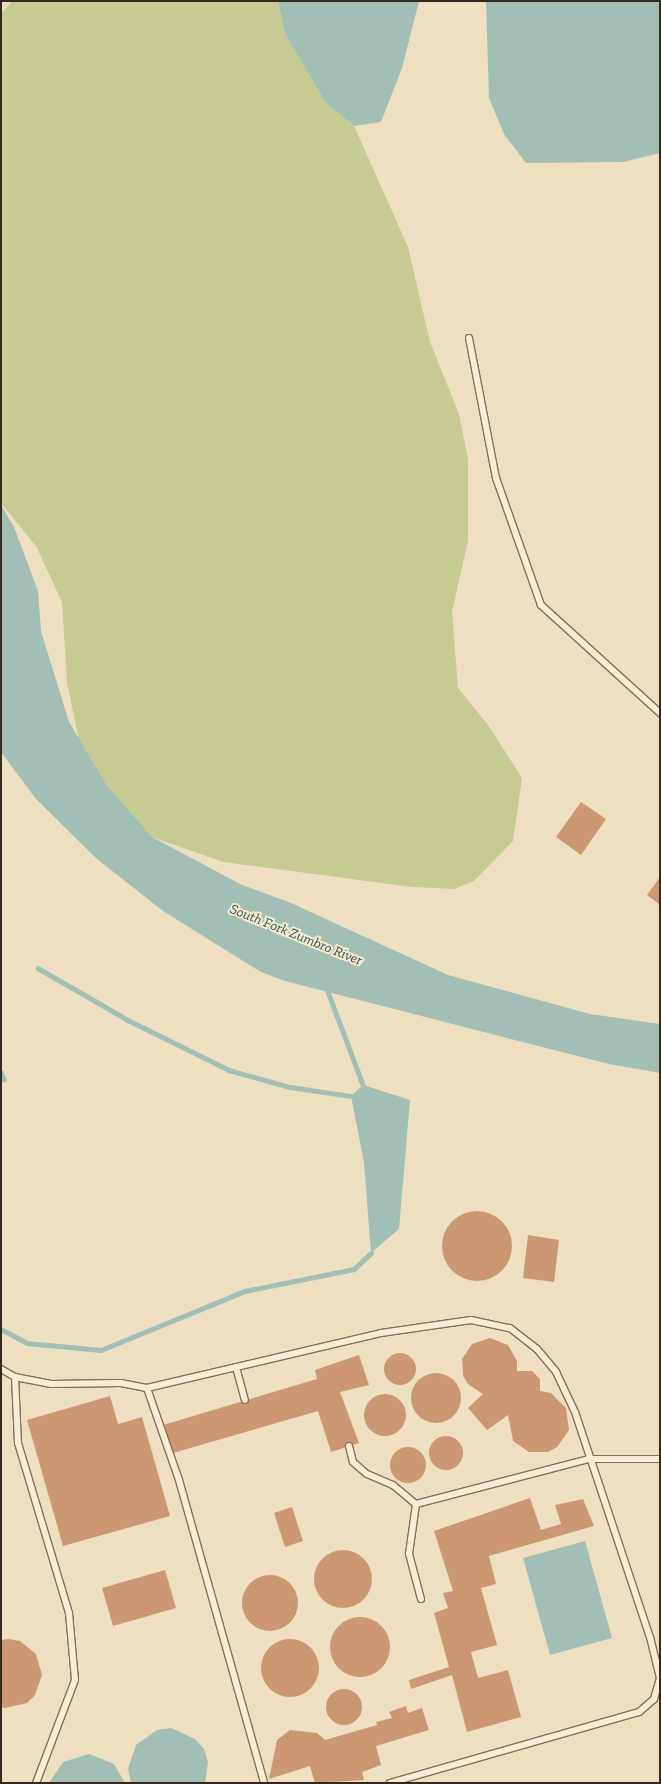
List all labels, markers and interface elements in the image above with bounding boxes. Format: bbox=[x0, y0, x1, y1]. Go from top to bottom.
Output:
water label: South Fork Zumbro River bbox=[227, 901, 365, 969]

